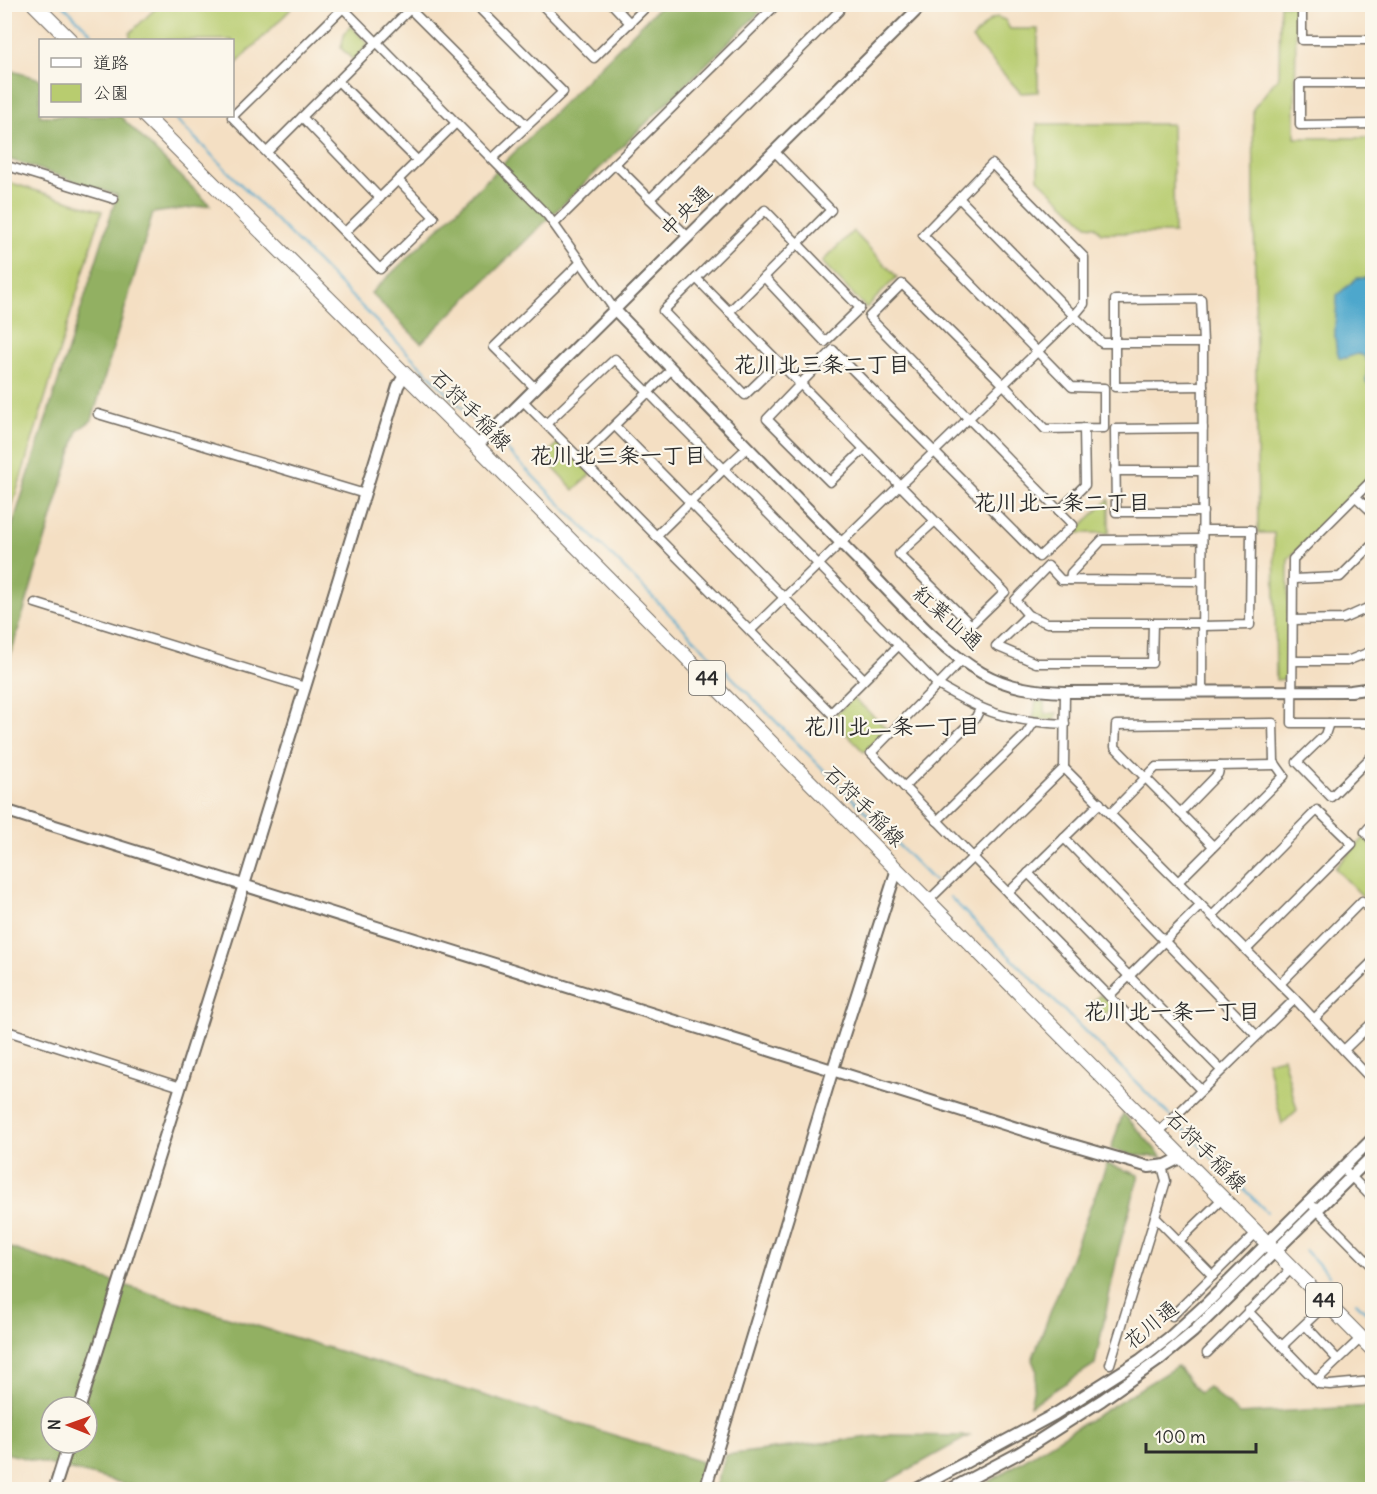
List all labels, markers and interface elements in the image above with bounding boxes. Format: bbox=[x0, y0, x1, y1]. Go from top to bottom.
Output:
legend bbox=[39, 39, 234, 117]
text: 道路 bbox=[93, 51, 129, 74]
text: 公園 bbox=[93, 81, 129, 104]
street label: 中央通 bbox=[654, 179, 717, 242]
district label: 花川北三条二丁目 bbox=[734, 350, 910, 378]
street label: 石狩手稲線 bbox=[425, 363, 518, 456]
district label: 花川北三条一丁目 bbox=[530, 441, 706, 469]
district label: 花川北二条二丁目 bbox=[974, 488, 1150, 516]
street label: 紅葉山通 bbox=[908, 579, 989, 656]
road number: 44 bbox=[689, 661, 725, 695]
district label: 花川北二条一丁目 bbox=[804, 712, 980, 740]
street label: 石狩手稲線 bbox=[818, 759, 911, 852]
district label: 花川北一条一丁目 bbox=[1084, 997, 1260, 1025]
street label: 石狩手稲線 bbox=[1160, 1104, 1253, 1197]
road number: 44 bbox=[1306, 1283, 1342, 1317]
street label: 花川通 bbox=[1118, 1294, 1184, 1355]
north arrow bbox=[39, 1395, 99, 1455]
scale bar bbox=[1146, 1416, 1256, 1454]
text: N bbox=[44, 1419, 64, 1430]
text: 100 m bbox=[1155, 1425, 1206, 1448]

